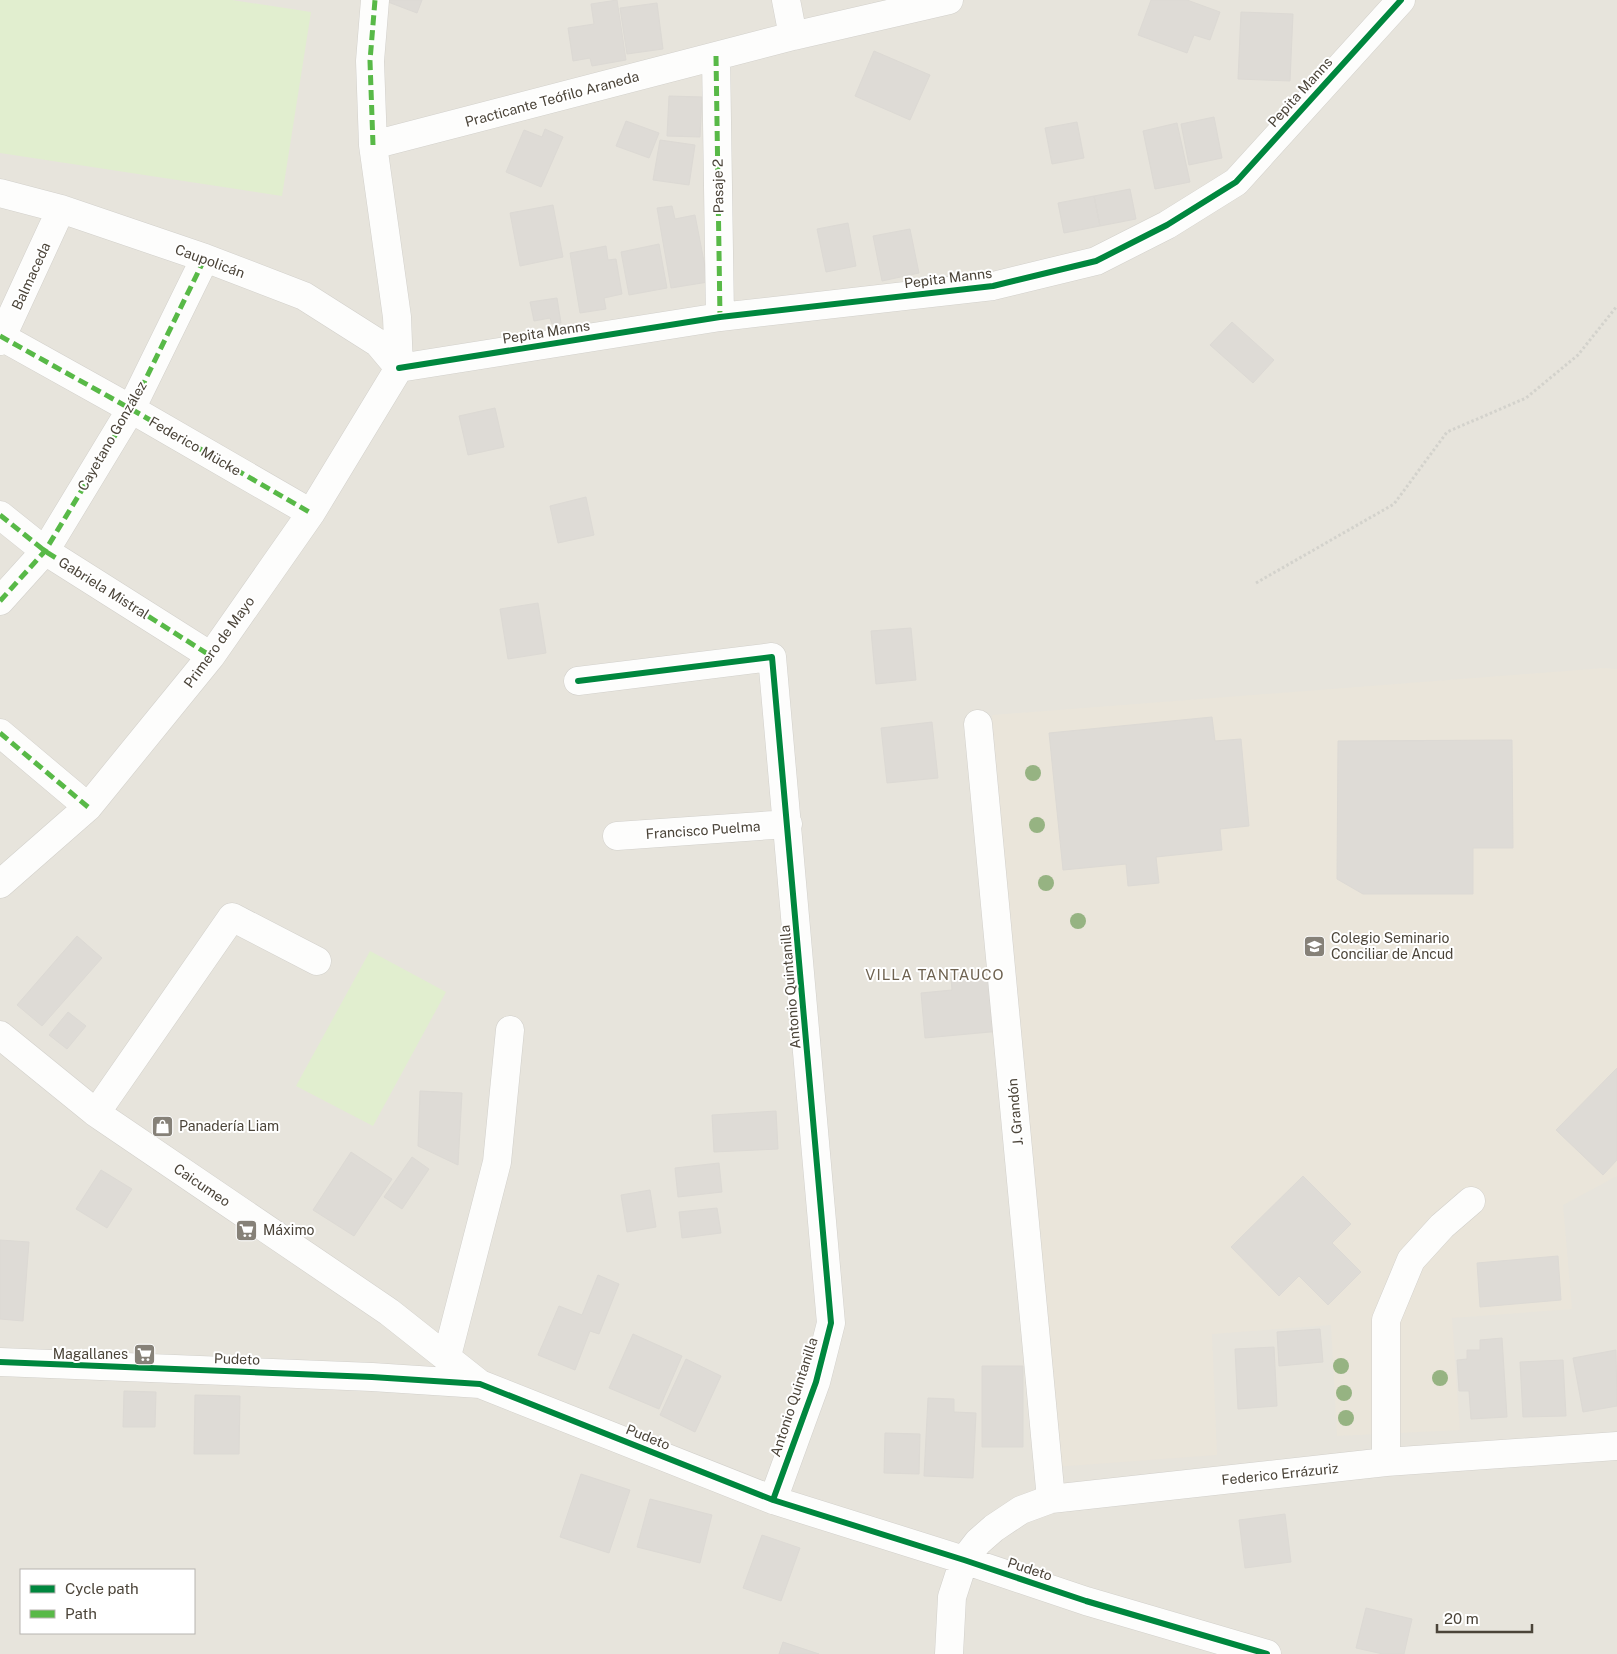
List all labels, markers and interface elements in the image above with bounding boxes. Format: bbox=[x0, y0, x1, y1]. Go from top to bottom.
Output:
street label: Pepita Manns bbox=[1264, 54, 1336, 130]
street label: Practicante Teófilo Araneda bbox=[463, 68, 641, 130]
street label: Pasaje 2 bbox=[710, 159, 726, 213]
street label: Balmaceda bbox=[8, 240, 54, 312]
street label: Caupolicán bbox=[173, 241, 247, 281]
street label: Pepita Manns bbox=[903, 265, 993, 291]
street label: Pepita Manns bbox=[501, 317, 591, 347]
street label: Cayetano González bbox=[74, 378, 150, 494]
street label: Federico Mücke bbox=[146, 413, 244, 479]
street label: Gabriela Mistral bbox=[56, 554, 152, 622]
street label: Primero de Mayo bbox=[180, 593, 258, 691]
street label: Francisco Puelma bbox=[645, 818, 761, 842]
street label: Antonio Quintanilla bbox=[777, 924, 803, 1050]
place label: Colegio Seminario Conciliar de Ancud bbox=[1331, 930, 1453, 962]
school or university icon: Colegio Seminario Conciliar de Ancud bbox=[1303, 934, 1327, 958]
district label: VILLA TANTAUCO bbox=[865, 966, 1005, 983]
street label: J. Grandón bbox=[1004, 1078, 1026, 1146]
shop icon: Panadería Liam bbox=[151, 1114, 175, 1138]
place label: Panadería Liam bbox=[179, 1118, 279, 1134]
street label: Caicumeo bbox=[171, 1160, 233, 1210]
supermarket icon: Máximo bbox=[235, 1218, 259, 1242]
place label: Máximo bbox=[263, 1222, 315, 1238]
street label: Antonio Quintanilla bbox=[767, 1335, 821, 1459]
supermarket icon: Magallanes bbox=[132, 1342, 156, 1366]
place label: Magallanes bbox=[53, 1346, 128, 1362]
street label: Pudeto bbox=[214, 1350, 260, 1368]
street label: Pudeto bbox=[624, 1421, 672, 1453]
street label: Federico Errázuriz bbox=[1221, 1460, 1340, 1488]
street label: Pudeto bbox=[1006, 1554, 1054, 1584]
legend bbox=[20, 1569, 195, 1634]
text: Cycle path bbox=[65, 1580, 139, 1597]
scale bar bbox=[1437, 1602, 1532, 1634]
text: Path bbox=[65, 1605, 97, 1622]
text: 20 m bbox=[1444, 1610, 1479, 1627]

